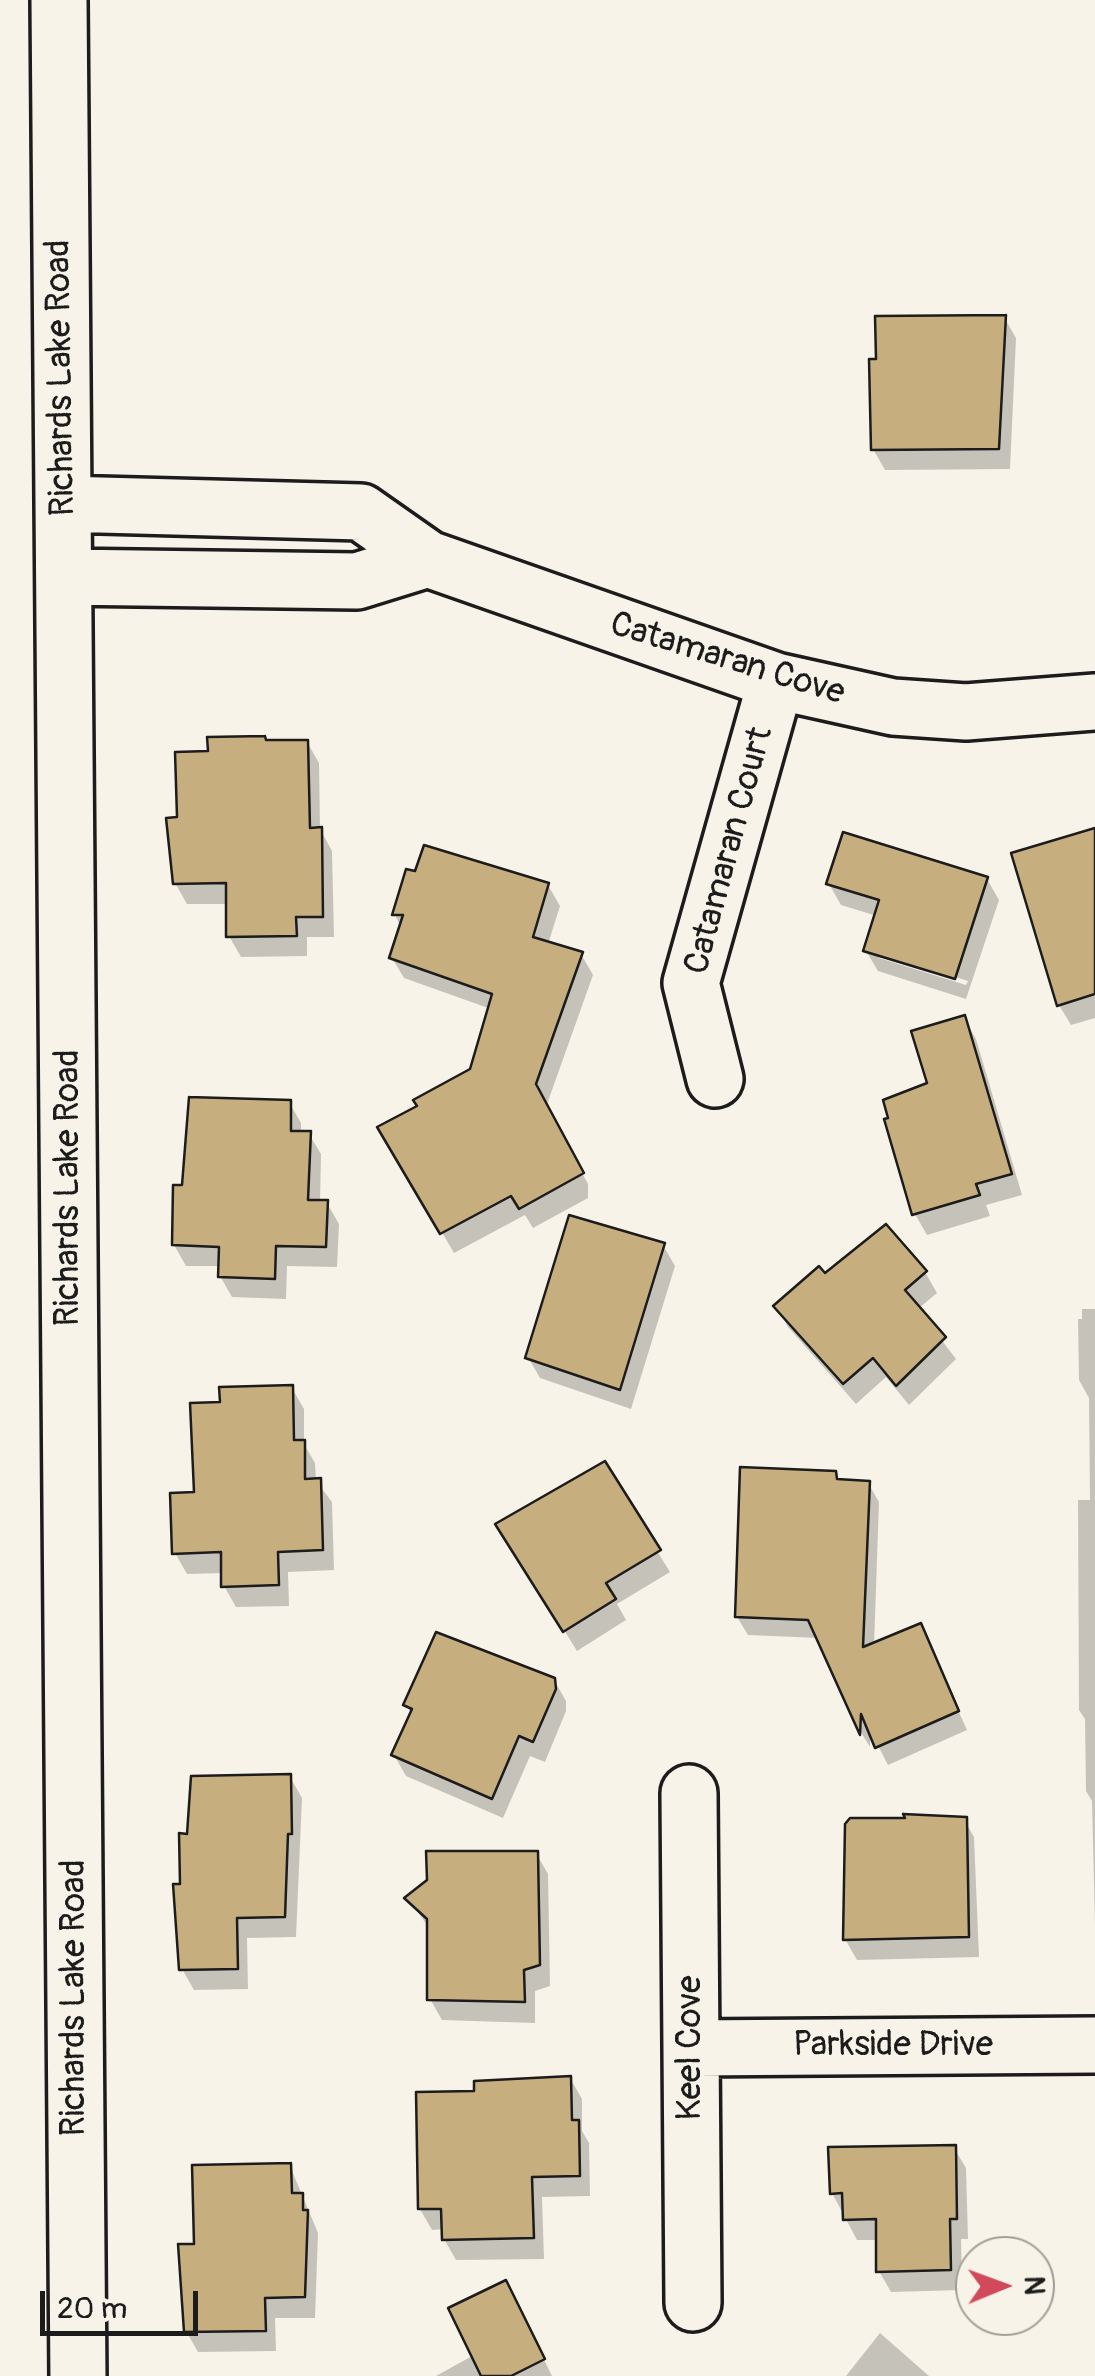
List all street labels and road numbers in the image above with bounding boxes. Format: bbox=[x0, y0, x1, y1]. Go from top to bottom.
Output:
street label: Richards Lake Road bbox=[39, 239, 85, 517]
street label: Catamaran Cove bbox=[605, 604, 849, 716]
street label: Catamaran Court bbox=[677, 723, 783, 979]
street label: Richards Lake Road bbox=[48, 1049, 90, 1327]
street label: Richards Lake Road bbox=[54, 1859, 96, 2137]
street label: Keel Cove bbox=[670, 1976, 712, 2120]
street label: Parkside Drive bbox=[793, 2025, 993, 2067]

